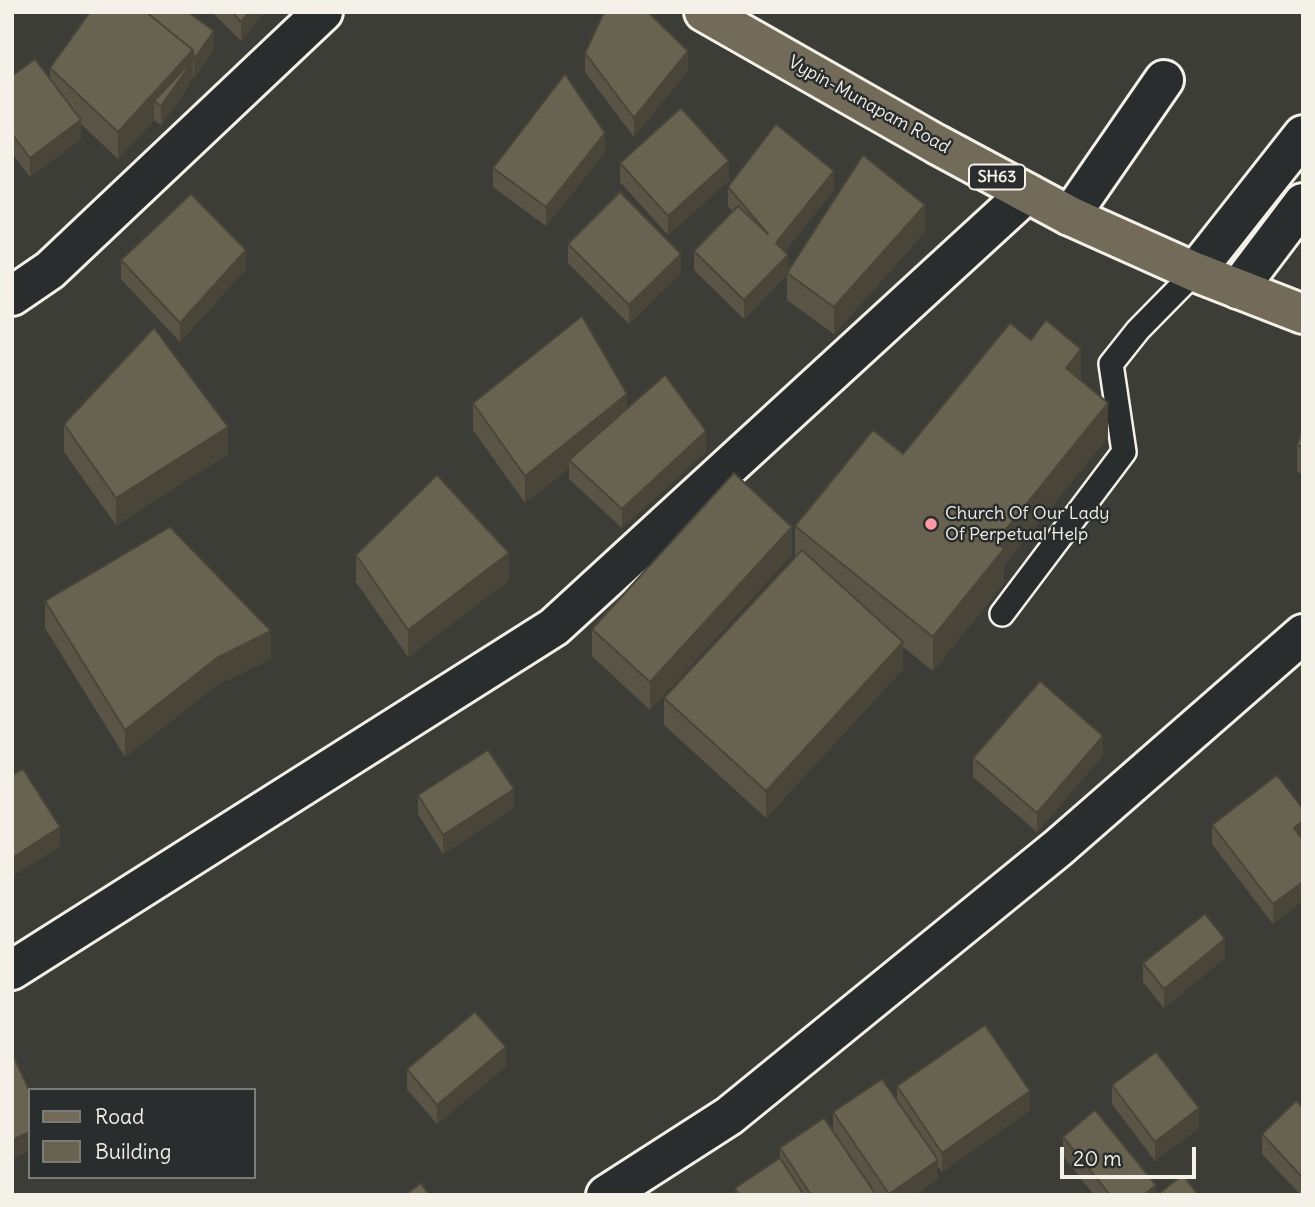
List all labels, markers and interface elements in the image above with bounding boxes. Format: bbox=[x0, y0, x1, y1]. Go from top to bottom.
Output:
street label: Vypin-Munapam Road bbox=[784, 52, 954, 158]
road number: SH63 bbox=[969, 164, 1025, 190]
place label: Church Of Our Lady Of Perpetual Help bbox=[945, 503, 1110, 546]
marker: Church Of Our Lady Of Perpetual Help bbox=[923, 516, 939, 532]
legend bbox=[28, 1088, 256, 1179]
text: Road bbox=[95, 1103, 144, 1130]
scale bar bbox=[1063, 1134, 1200, 1178]
text: Building bbox=[95, 1138, 171, 1165]
text: 20 m bbox=[1073, 1145, 1122, 1172]

